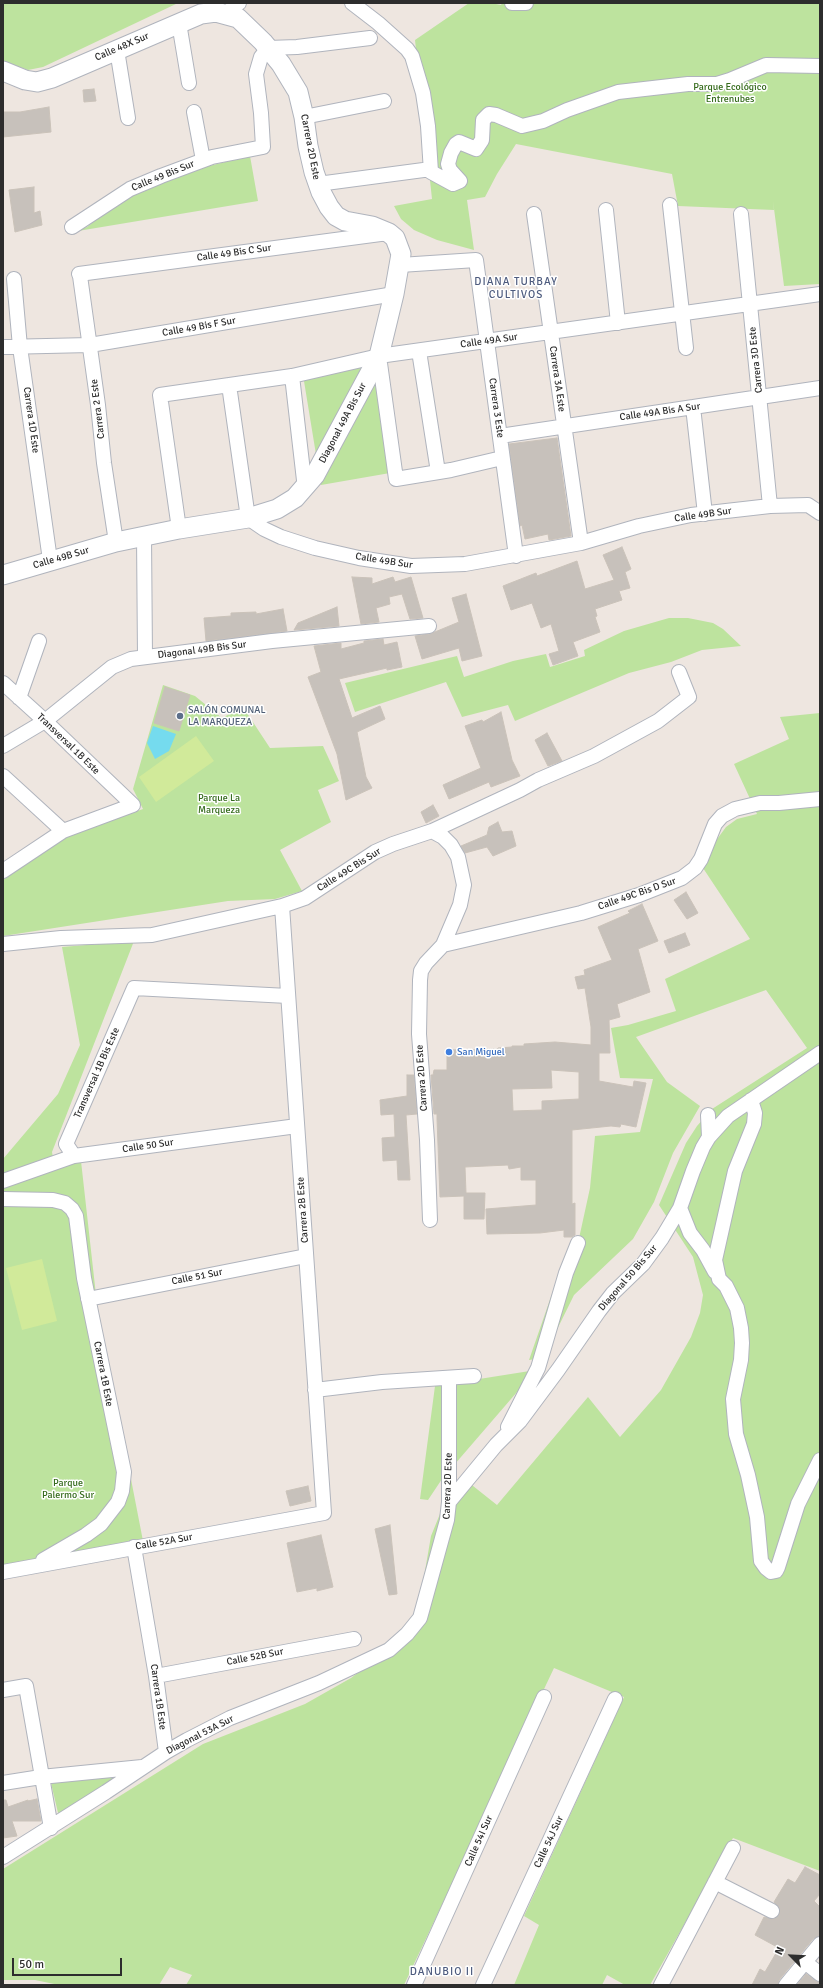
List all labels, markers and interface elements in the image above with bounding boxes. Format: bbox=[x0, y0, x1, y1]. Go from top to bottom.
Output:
street label: Calle 48X Sur bbox=[93, 30, 151, 64]
park label: Parque Ecológico Entrenubes bbox=[693, 81, 767, 104]
street label: Carrera 2D Este bbox=[298, 113, 322, 181]
street label: Calle 49 Bis Sur bbox=[130, 158, 196, 194]
street label: Calle 49 Bis C Sur bbox=[196, 242, 272, 264]
district label: DIANA TURBAY CULTIVOS bbox=[474, 275, 558, 301]
street label: Calle 49 Bis F Sur bbox=[161, 315, 237, 339]
street label: Carrera 3D Este bbox=[747, 326, 765, 394]
street label: Calle 49A Sur bbox=[460, 331, 518, 351]
street label: Carrera 3A Este bbox=[546, 345, 568, 413]
street label: Carrera 3 Este bbox=[486, 377, 506, 439]
street label: Carrera 2 Este bbox=[88, 378, 108, 440]
street label: Diagonal 49A Bis Sur bbox=[317, 381, 369, 465]
street label: Carrera 1D Este bbox=[20, 386, 42, 454]
street label: Calle 49A Bis A Sur bbox=[619, 400, 701, 424]
street label: Calle 49B Sur bbox=[674, 505, 732, 525]
street label: Calle 49B Sur bbox=[32, 544, 90, 572]
street label: Calle 49B Sur bbox=[355, 551, 413, 571]
street label: Diagonal 49B Bis Sur bbox=[157, 639, 247, 661]
place label: SALÓN COMUNAL LA MARQUEZA bbox=[188, 704, 265, 728]
street label: Transversal 1B Este bbox=[34, 711, 102, 777]
marker: SALÓN COMUNAL LA MARQUEZA bbox=[175, 711, 185, 721]
park label: Parque La Marqueza bbox=[198, 792, 240, 816]
street label: Calle 49C Bis Sur bbox=[315, 846, 383, 894]
street label: Calle 49C Bis D Sur bbox=[596, 875, 678, 913]
street label: Transversal 1B Bis Este bbox=[72, 1026, 122, 1120]
street label: Carrera 2D Este bbox=[414, 1044, 430, 1112]
place label: San Miguel bbox=[457, 1046, 505, 1058]
marker: San Miguel bbox=[444, 1047, 454, 1057]
street label: Calle 50 Sur bbox=[122, 1136, 174, 1156]
street label: Carrera 2B Este bbox=[295, 1177, 311, 1243]
street label: Diagonal 50 Bis Sur bbox=[596, 1243, 660, 1313]
street label: Calle 51 Sur bbox=[171, 1266, 223, 1288]
street label: Carrera 1B Este bbox=[91, 1340, 115, 1408]
street label: Carrera 2D Este bbox=[441, 1453, 455, 1519]
park label: Parque Palermo Sur bbox=[42, 1477, 94, 1500]
street label: Calle 52A Sur bbox=[135, 1531, 193, 1553]
street label: Calle 52B Sur bbox=[226, 1646, 284, 1668]
street label: Carrera 1B Este bbox=[147, 1663, 169, 1731]
street label: Diagonal 53A Sur bbox=[164, 1713, 236, 1757]
street label: Calle 54I Sur bbox=[462, 1814, 496, 1868]
street label: Calle 54J Sur bbox=[532, 1814, 566, 1870]
north arrow bbox=[771, 1936, 811, 1976]
text: N bbox=[772, 1945, 787, 1957]
scale bar bbox=[14, 1950, 124, 1976]
text: 50 m bbox=[19, 1957, 44, 1972]
district label: DANUBIO II bbox=[410, 1965, 474, 1979]

